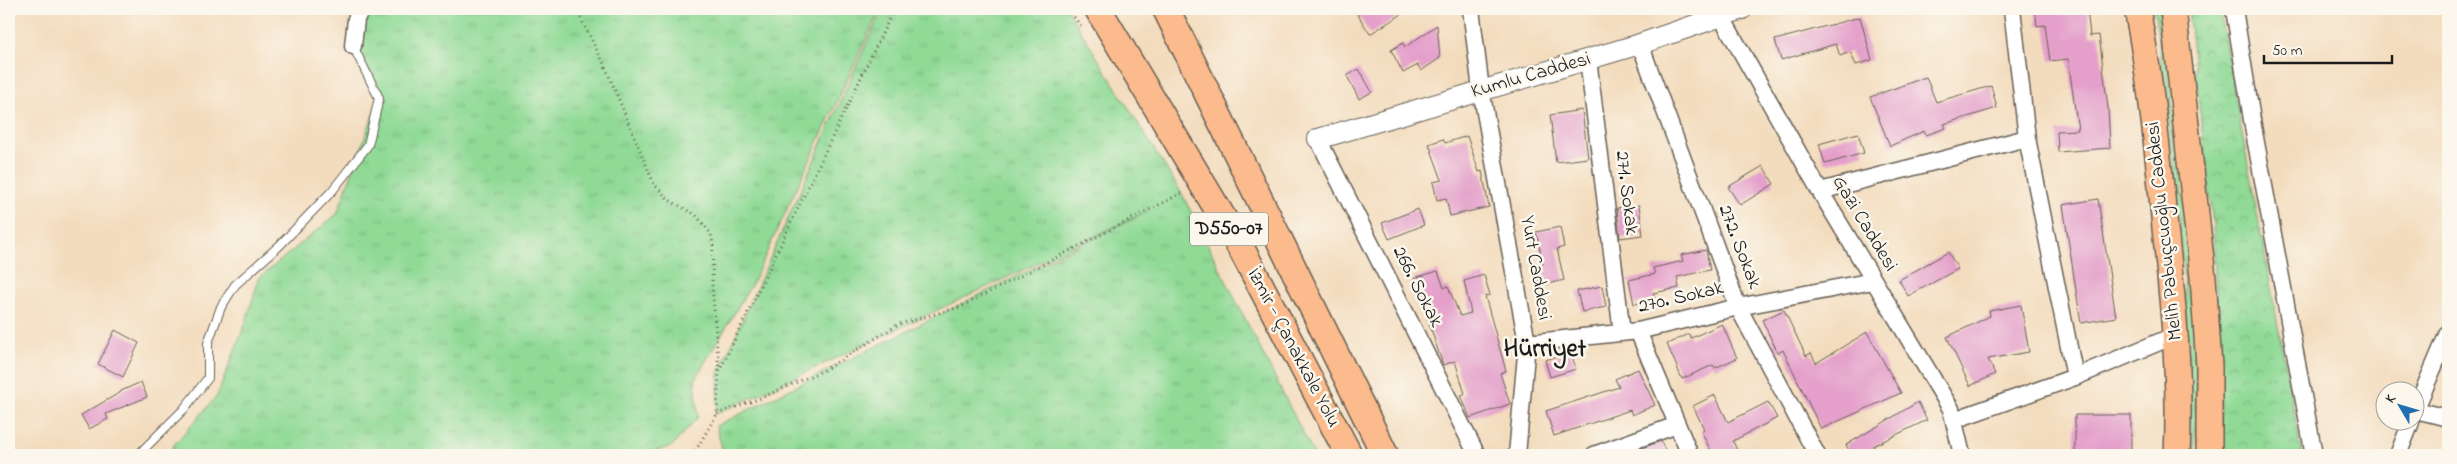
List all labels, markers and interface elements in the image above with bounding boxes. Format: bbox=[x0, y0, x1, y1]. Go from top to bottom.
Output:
scale bar bbox=[2264, 32, 2392, 64]
text: 50 m bbox=[2272, 40, 2303, 62]
street label: Kumlu Caddesi bbox=[1468, 45, 1594, 107]
street label: Melih Pabuçcuoğlu Caddesi bbox=[2139, 120, 2192, 342]
street label: 271. Sokak bbox=[1606, 149, 1646, 237]
street label: Gazi Caddesi bbox=[1824, 171, 1904, 277]
street label: 272. Sokak bbox=[1710, 201, 1768, 294]
road number: D550-07 bbox=[1190, 212, 1268, 245]
street label: Yurt Caddesi bbox=[1512, 214, 1558, 322]
street label: 266. Sokak bbox=[1384, 241, 1450, 333]
street label: İzmir - Çanakkale Yolu bbox=[1239, 263, 1347, 433]
street label: 270. Sokak bbox=[1635, 274, 1727, 322]
district label: Hürriyet bbox=[1504, 332, 1587, 369]
north arrow bbox=[2374, 382, 2424, 432]
text: K bbox=[2381, 389, 2402, 408]

